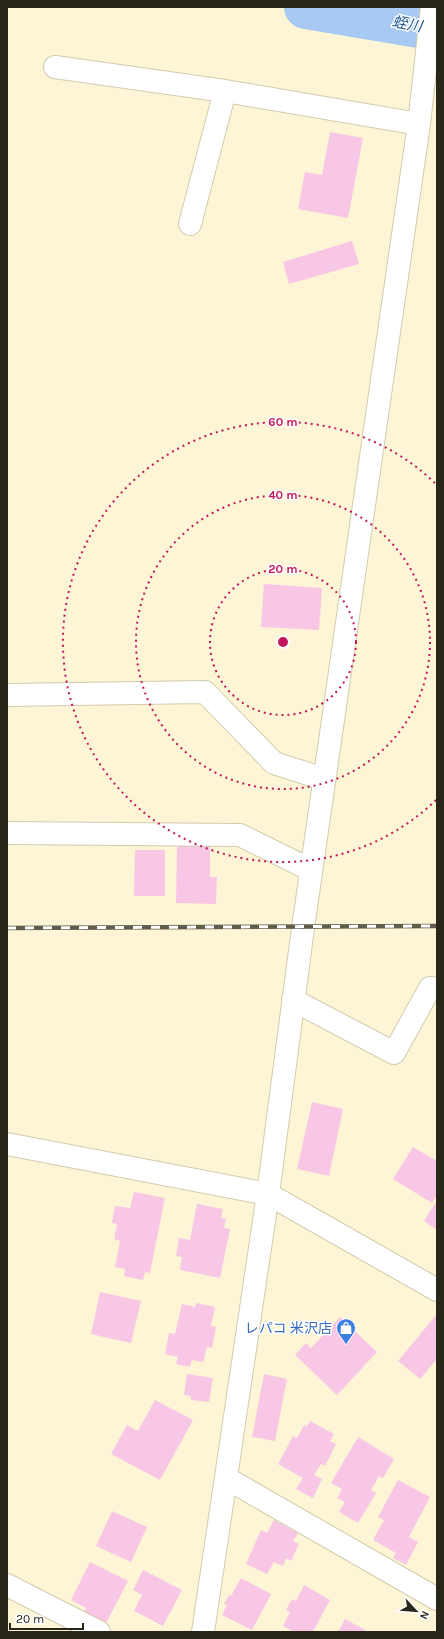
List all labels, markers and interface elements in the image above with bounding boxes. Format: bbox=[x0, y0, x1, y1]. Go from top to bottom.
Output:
water label: 蛭川 bbox=[391, 13, 425, 36]
text: 60 m bbox=[268, 415, 298, 429]
text: 40 m bbox=[268, 488, 298, 502]
text: 20 m bbox=[268, 562, 298, 576]
centre of rings bbox=[276, 635, 290, 649]
shop icon: レパコ 米沢店 bbox=[335, 1317, 357, 1345]
place label: レパコ 米沢店 bbox=[245, 1320, 332, 1337]
north arrow bbox=[396, 1591, 436, 1631]
scale bar bbox=[10, 1605, 83, 1631]
text: N bbox=[417, 1609, 432, 1622]
text: 20 m bbox=[16, 1612, 44, 1626]

